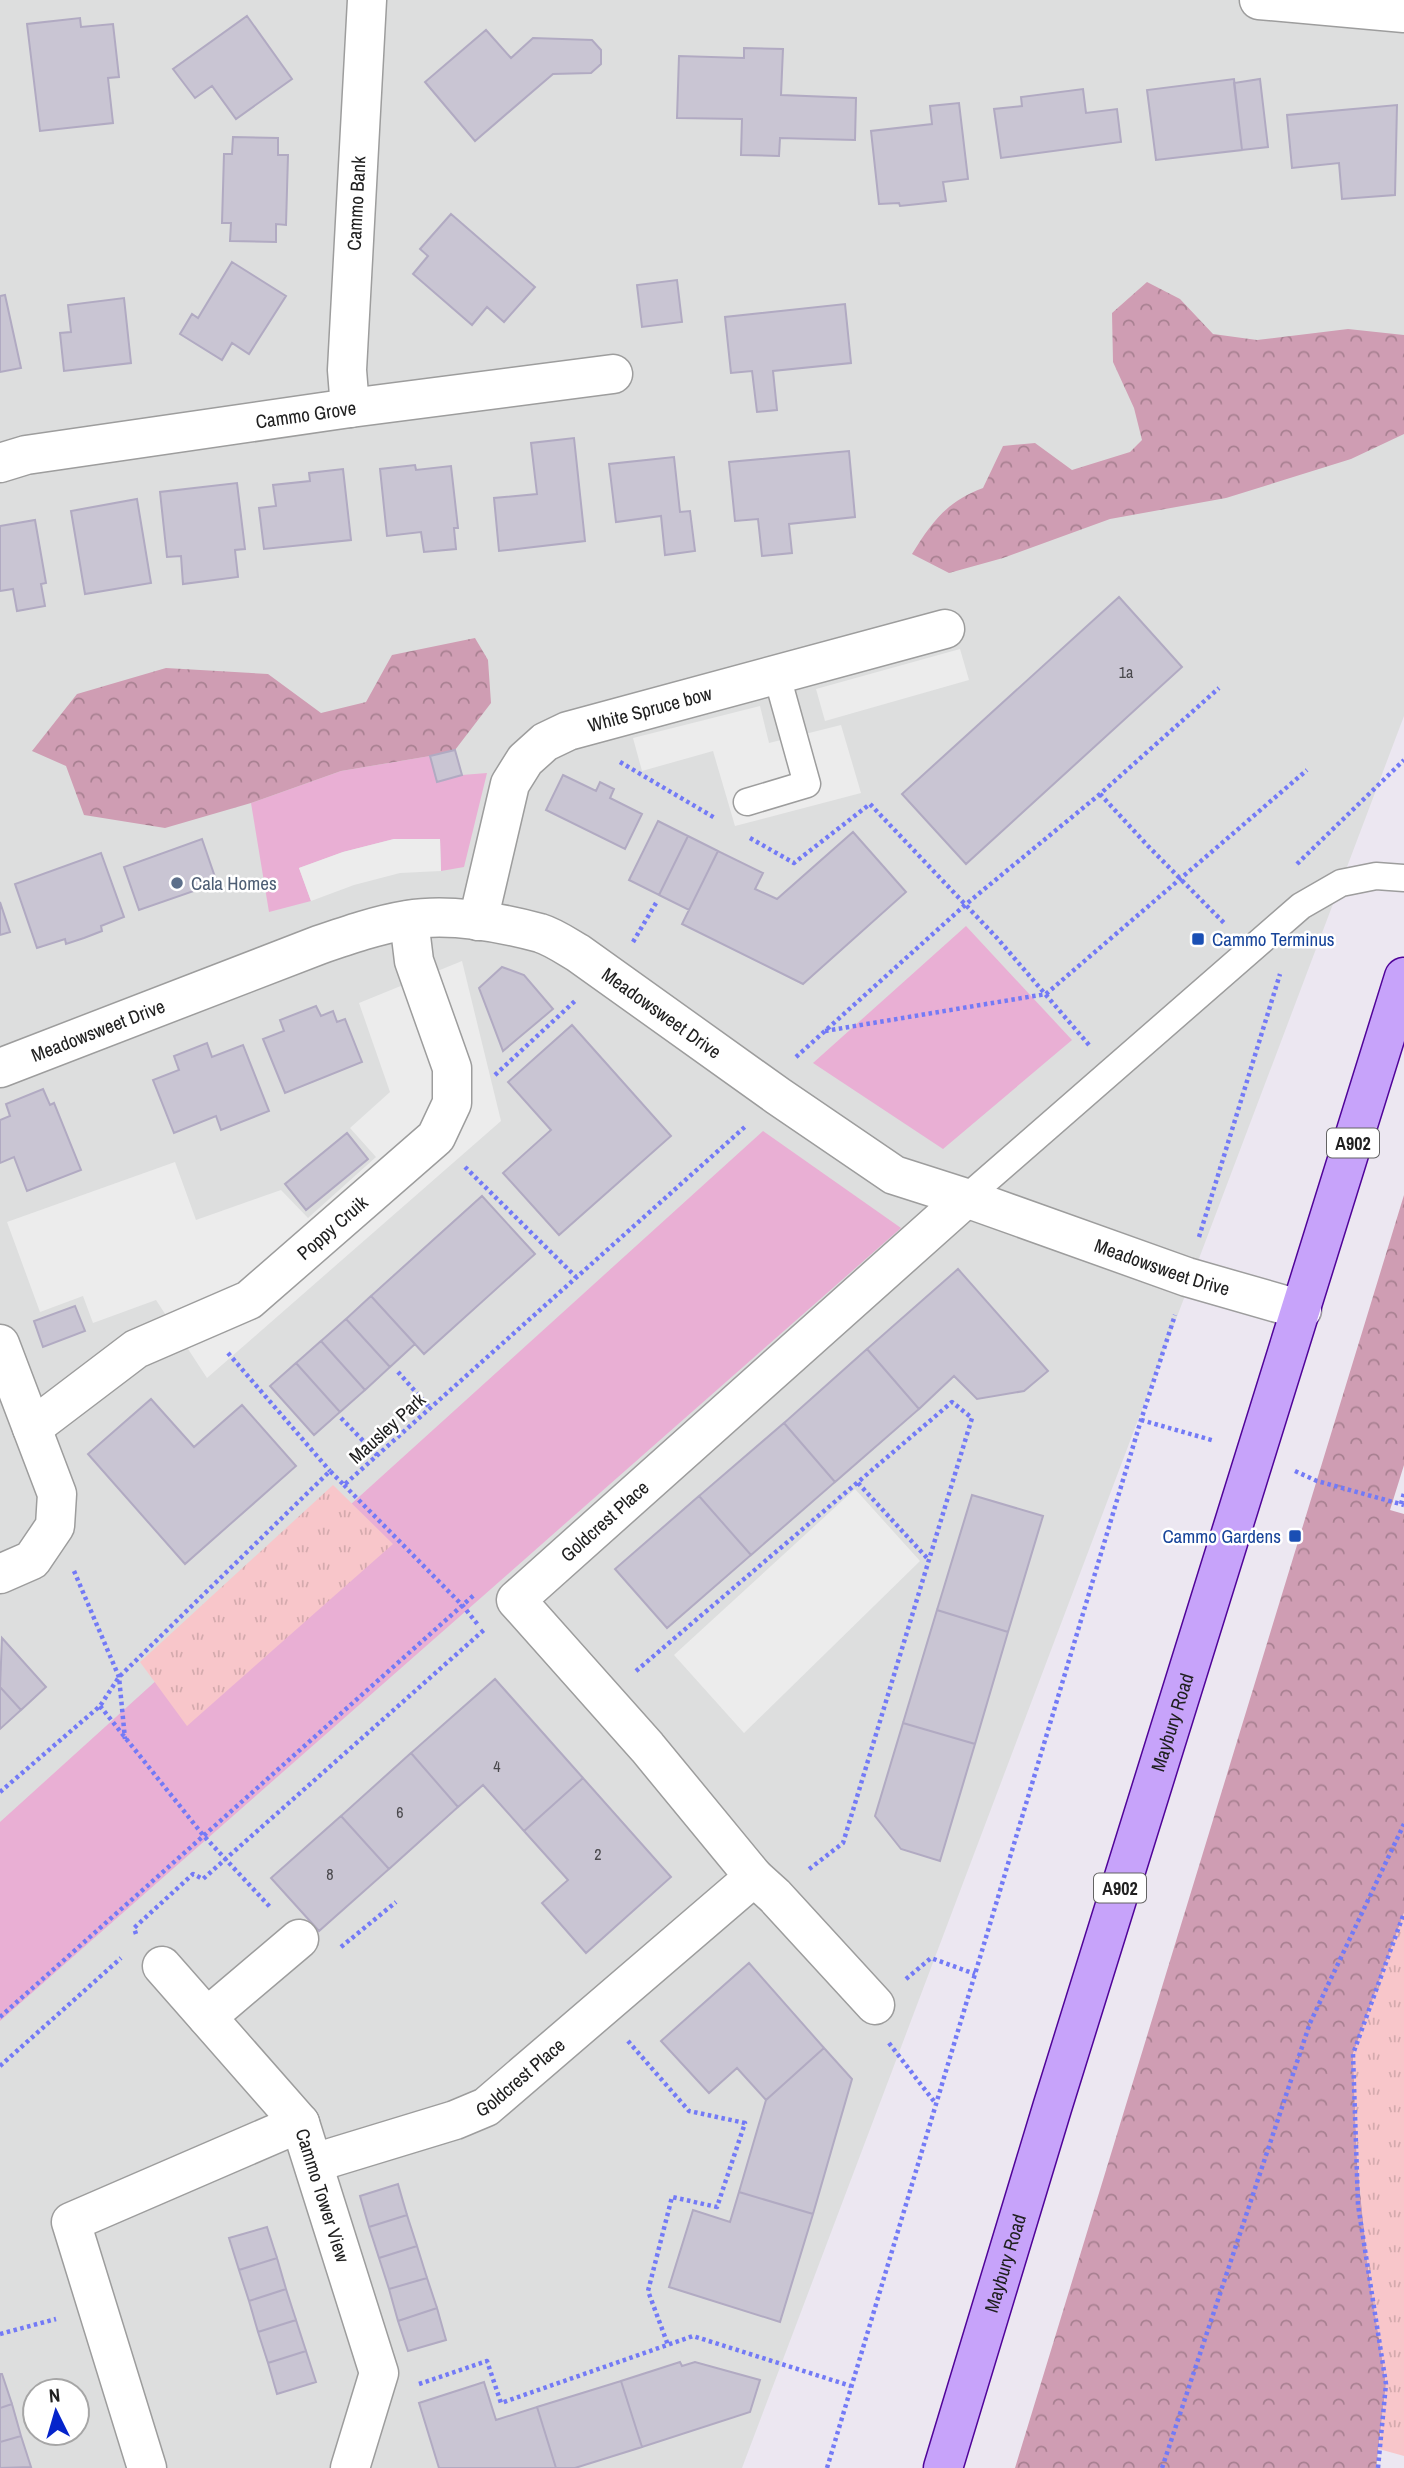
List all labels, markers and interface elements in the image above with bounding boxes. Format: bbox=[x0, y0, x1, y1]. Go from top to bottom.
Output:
street label: Cammo Bank bbox=[340, 155, 372, 251]
street label: Cammo Grove bbox=[254, 394, 358, 435]
house number: 1a bbox=[1119, 661, 1134, 683]
street label: White Spruce bow bbox=[585, 680, 715, 738]
place label: Cala Homes bbox=[191, 870, 277, 896]
marker: Cala Homes bbox=[169, 875, 185, 891]
place label: Cammo Terminus bbox=[1212, 926, 1335, 952]
marker: Cammo Terminus bbox=[1190, 931, 1206, 947]
street label: Meadowsweet Drive bbox=[597, 961, 727, 1065]
street label: Meadowsweet Drive bbox=[27, 993, 169, 1068]
road number: A902 bbox=[1327, 1128, 1379, 1158]
street label: Poppy Cruik bbox=[291, 1189, 373, 1266]
street label: Meadowsweet Drive bbox=[1091, 1232, 1233, 1302]
street label: Mausley Park bbox=[343, 1387, 431, 1469]
street label: Goldcrest Place bbox=[555, 1475, 654, 1567]
place label: Cammo Gardens bbox=[1162, 1523, 1281, 1549]
marker: Cammo Gardens bbox=[1287, 1528, 1303, 1544]
street label: Maybury Road bbox=[1145, 1670, 1199, 1775]
house number: 4 bbox=[493, 1755, 501, 1777]
house number: 6 bbox=[396, 1801, 404, 1823]
house number: 2 bbox=[594, 1843, 602, 1865]
house number: 8 bbox=[326, 1863, 334, 1885]
road number: A902 bbox=[1094, 1874, 1146, 1902]
street label: Goldcrest Place bbox=[472, 2032, 570, 2123]
street label: Cammo Tower View bbox=[290, 2125, 356, 2266]
street label: Maybury Road bbox=[978, 2211, 1032, 2315]
north arrow bbox=[21, 2377, 91, 2447]
text: N bbox=[48, 2382, 61, 2409]

